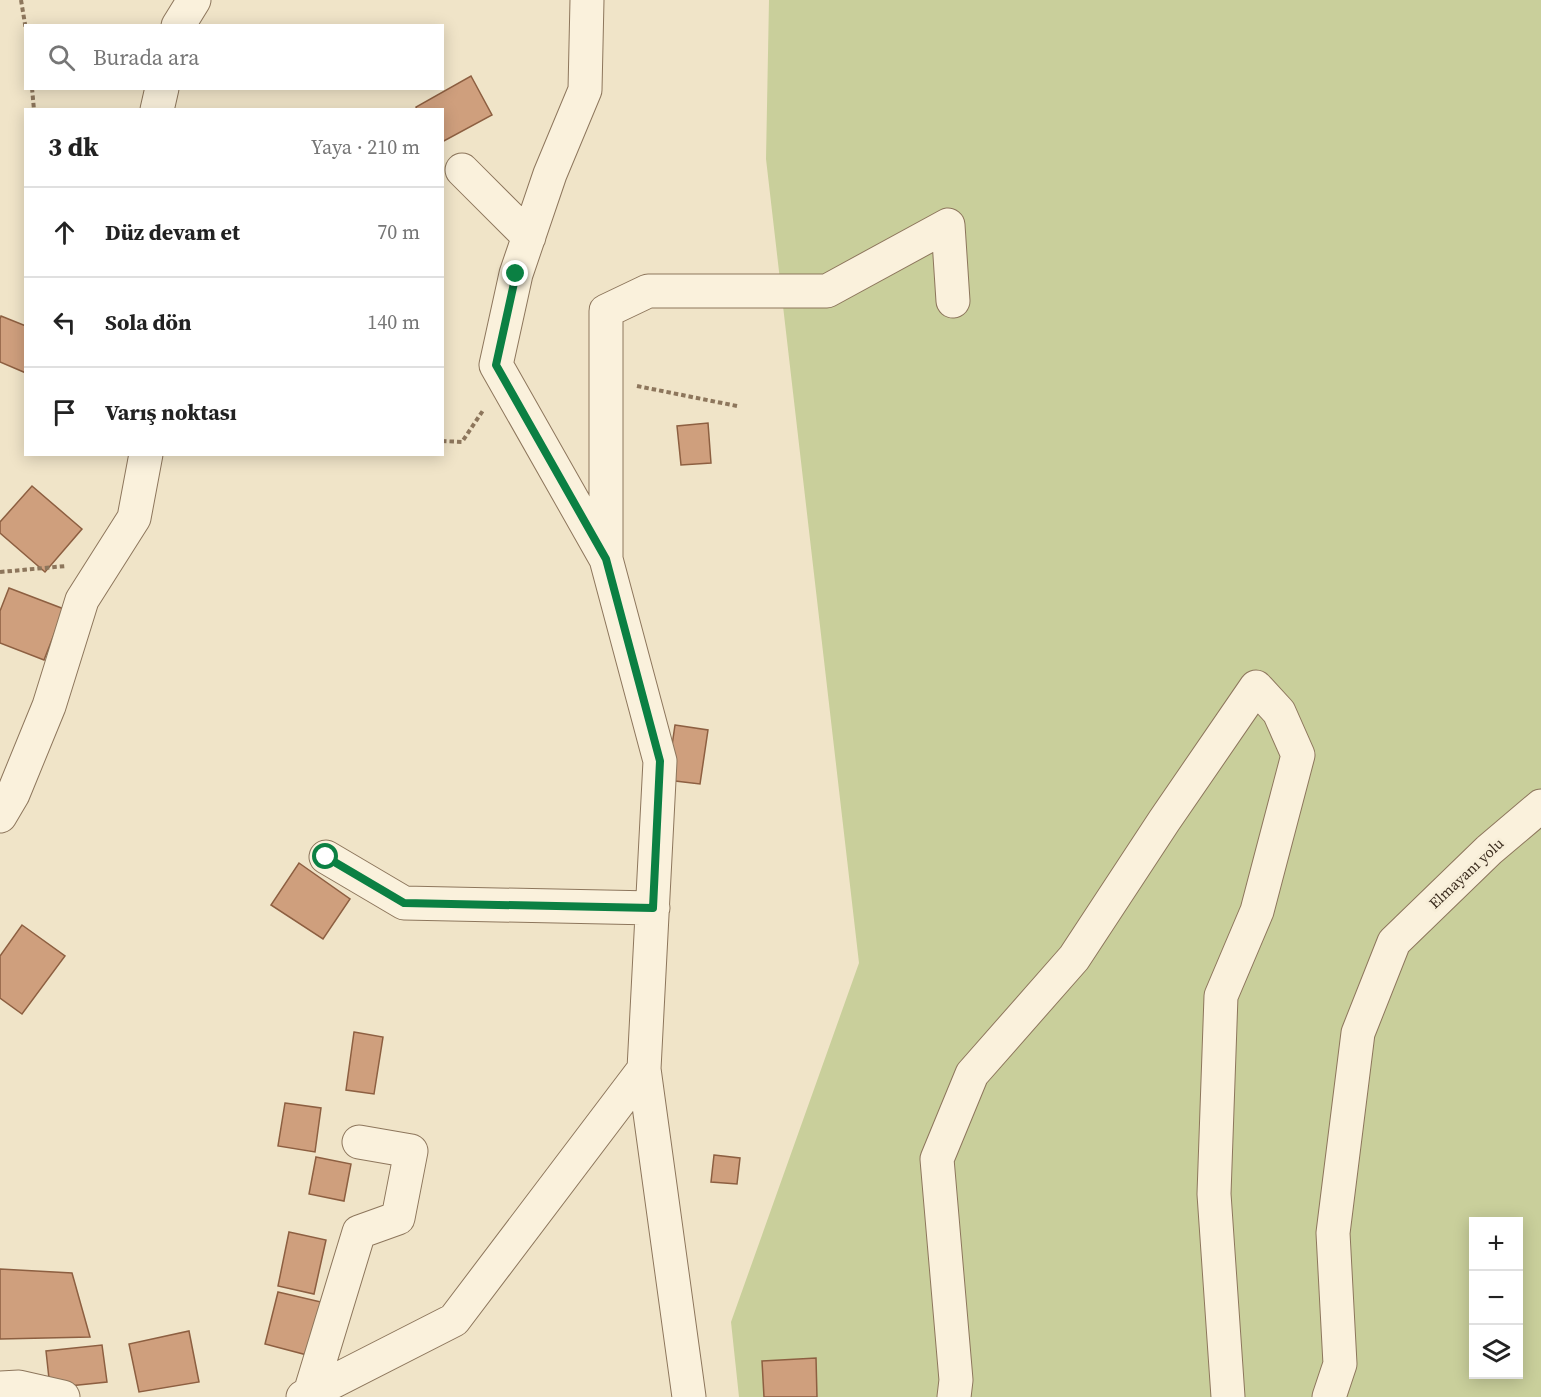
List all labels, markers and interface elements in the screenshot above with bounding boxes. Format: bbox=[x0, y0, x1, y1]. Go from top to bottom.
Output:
search box bbox=[24, 24, 444, 90]
icon: search bbox=[45, 41, 78, 74]
text: Burada ara bbox=[93, 42, 199, 72]
text: 3 dk bbox=[48, 129, 99, 165]
text: Yaya · 210 m bbox=[311, 133, 420, 161]
icon: ahead bbox=[48, 216, 81, 249]
text: Düz devam et bbox=[105, 217, 240, 247]
text: 70 m bbox=[377, 218, 420, 246]
route end bbox=[502, 260, 528, 286]
icon: left bbox=[48, 306, 81, 339]
text: Sola dön bbox=[105, 307, 192, 337]
text: 140 m bbox=[367, 308, 420, 336]
icon: arrive bbox=[48, 396, 81, 429]
text: Varış noktası bbox=[105, 397, 237, 427]
street label: Elmayanı yolu bbox=[1424, 833, 1508, 913]
route start bbox=[312, 843, 338, 869]
map controls bbox=[1469, 1217, 1523, 1379]
button: + bbox=[1469, 1217, 1523, 1271]
button: − bbox=[1469, 1271, 1523, 1325]
button: layers bbox=[1469, 1325, 1523, 1379]

